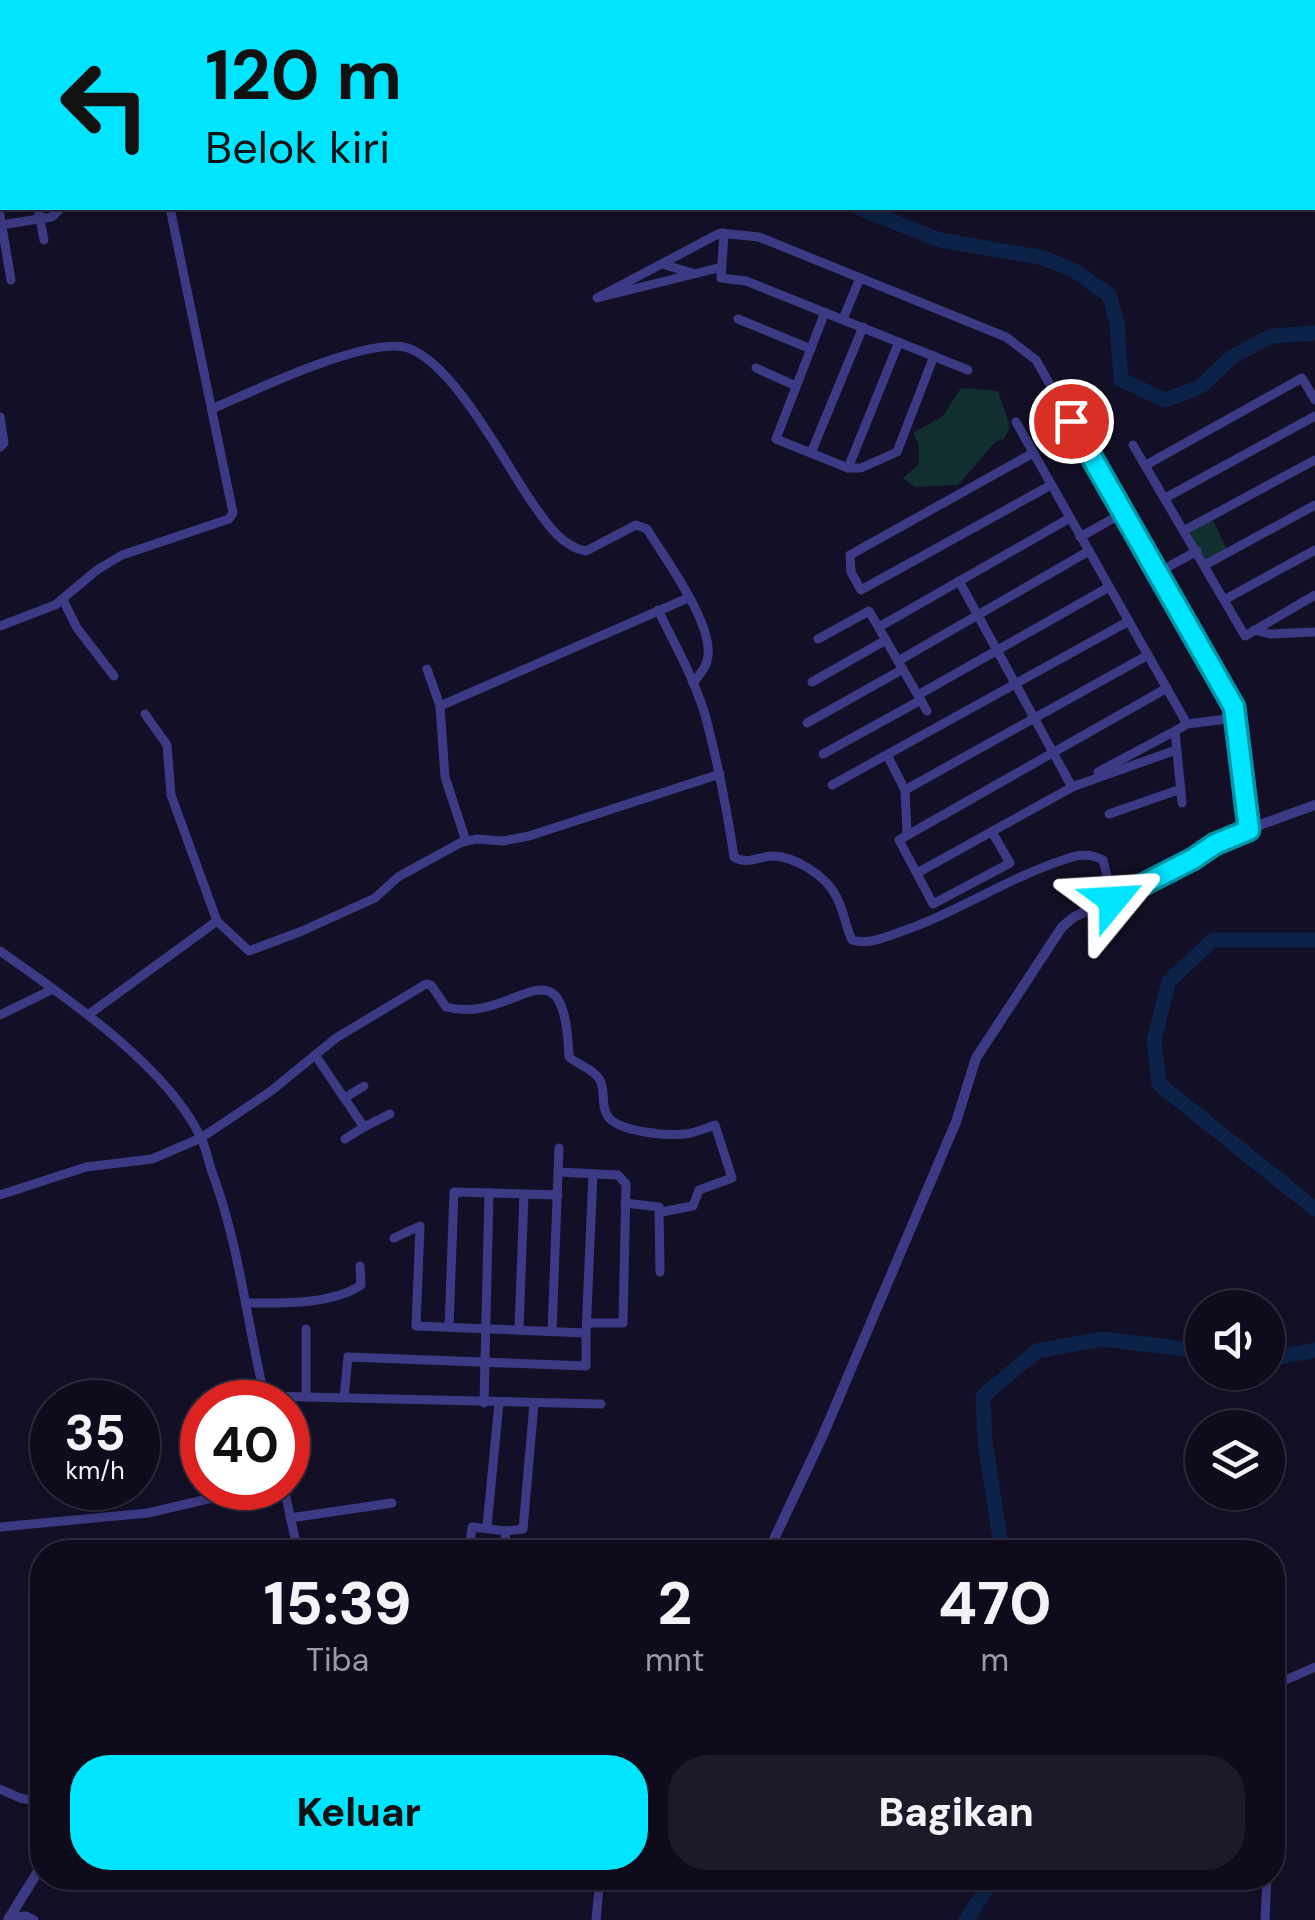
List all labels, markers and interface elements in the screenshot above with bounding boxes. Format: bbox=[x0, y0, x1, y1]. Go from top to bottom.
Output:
text: 120 m bbox=[205, 30, 402, 121]
icon: left bbox=[40, 40, 170, 170]
text: Belok kiri bbox=[205, 118, 390, 177]
pin bbox=[1029, 379, 1114, 464]
icon: arrive bbox=[1044, 394, 1099, 449]
position arrow bbox=[1061, 848, 1165, 952]
map controls bbox=[1185, 1290, 1285, 1510]
button: sound bbox=[1185, 1290, 1285, 1390]
speed limit sign: 40 bbox=[180, 1380, 310, 1510]
text: 35 bbox=[64, 1400, 126, 1466]
button: layers bbox=[1185, 1410, 1285, 1510]
text: km/h bbox=[65, 1454, 125, 1487]
text: 15:39 bbox=[263, 1564, 412, 1643]
text: 2 bbox=[657, 1564, 692, 1643]
text: 470 bbox=[938, 1564, 1052, 1643]
text: Tiba bbox=[306, 1639, 369, 1681]
text: mnt bbox=[645, 1639, 704, 1681]
text: m bbox=[980, 1639, 1009, 1681]
button: Keluar bbox=[70, 1755, 648, 1870]
button: Bagikan bbox=[668, 1755, 1245, 1870]

